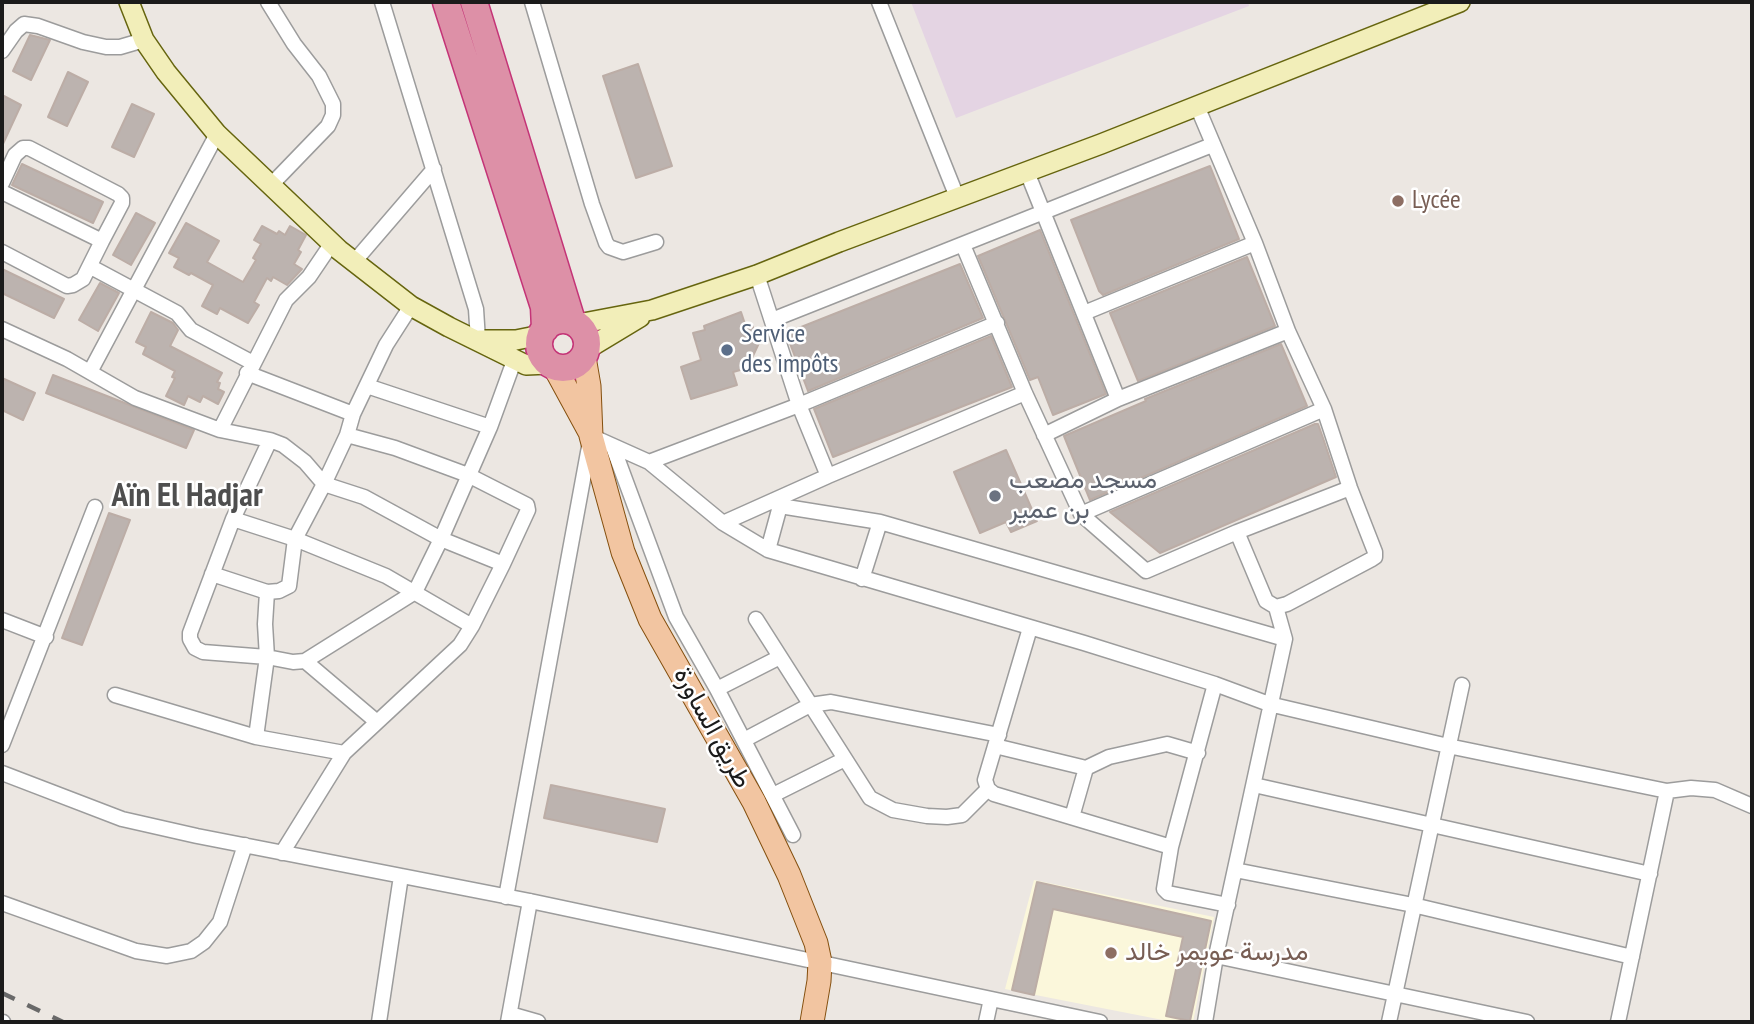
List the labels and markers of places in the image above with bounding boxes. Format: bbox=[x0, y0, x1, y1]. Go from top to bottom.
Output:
place label: Lycée bbox=[1412, 185, 1461, 217]
marker: Lycée bbox=[1390, 193, 1406, 209]
place label: Service des impôts bbox=[741, 319, 838, 380]
marker: Service des impôts bbox=[719, 342, 735, 358]
place label: مسجد مصعب بن عمير bbox=[1009, 465, 1157, 526]
marker: مسجد مصعب بن عمير bbox=[987, 488, 1003, 504]
place label: مدرسة عويمر خالد bbox=[1125, 937, 1308, 969]
marker: مدرسة عويمر خالد bbox=[1103, 945, 1119, 961]

